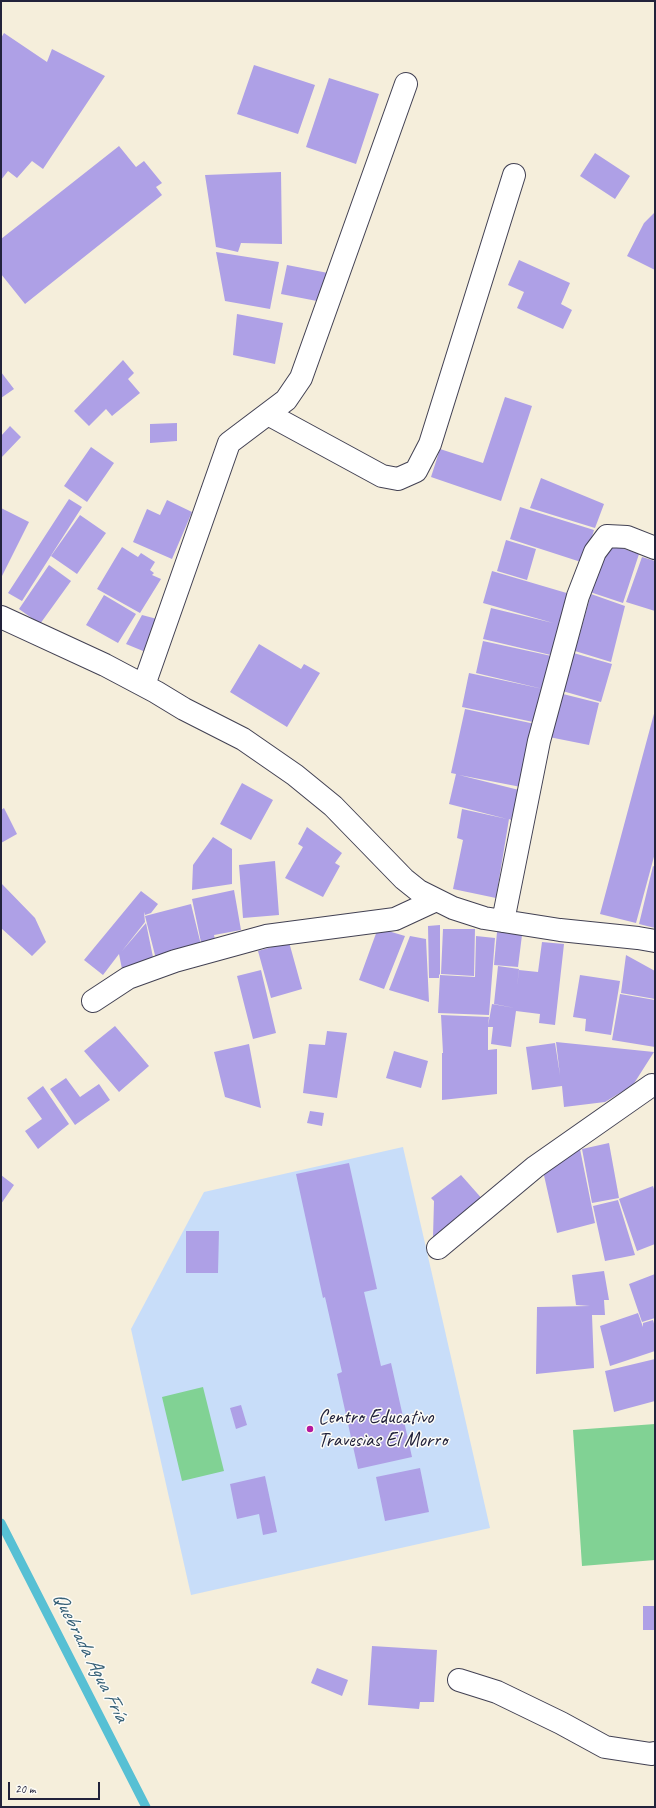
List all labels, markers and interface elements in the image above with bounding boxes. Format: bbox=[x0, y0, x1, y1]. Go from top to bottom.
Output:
place label: Centro Educativo Travesias El Morro bbox=[318, 1406, 447, 1453]
marker: Centro Educativo Travesias El Morro bbox=[305, 1424, 315, 1434]
water label: Quebrada Agua Fría bbox=[46, 1588, 134, 1726]
scale bar bbox=[10, 1774, 102, 1800]
text: 20 m bbox=[15, 1781, 35, 1797]

